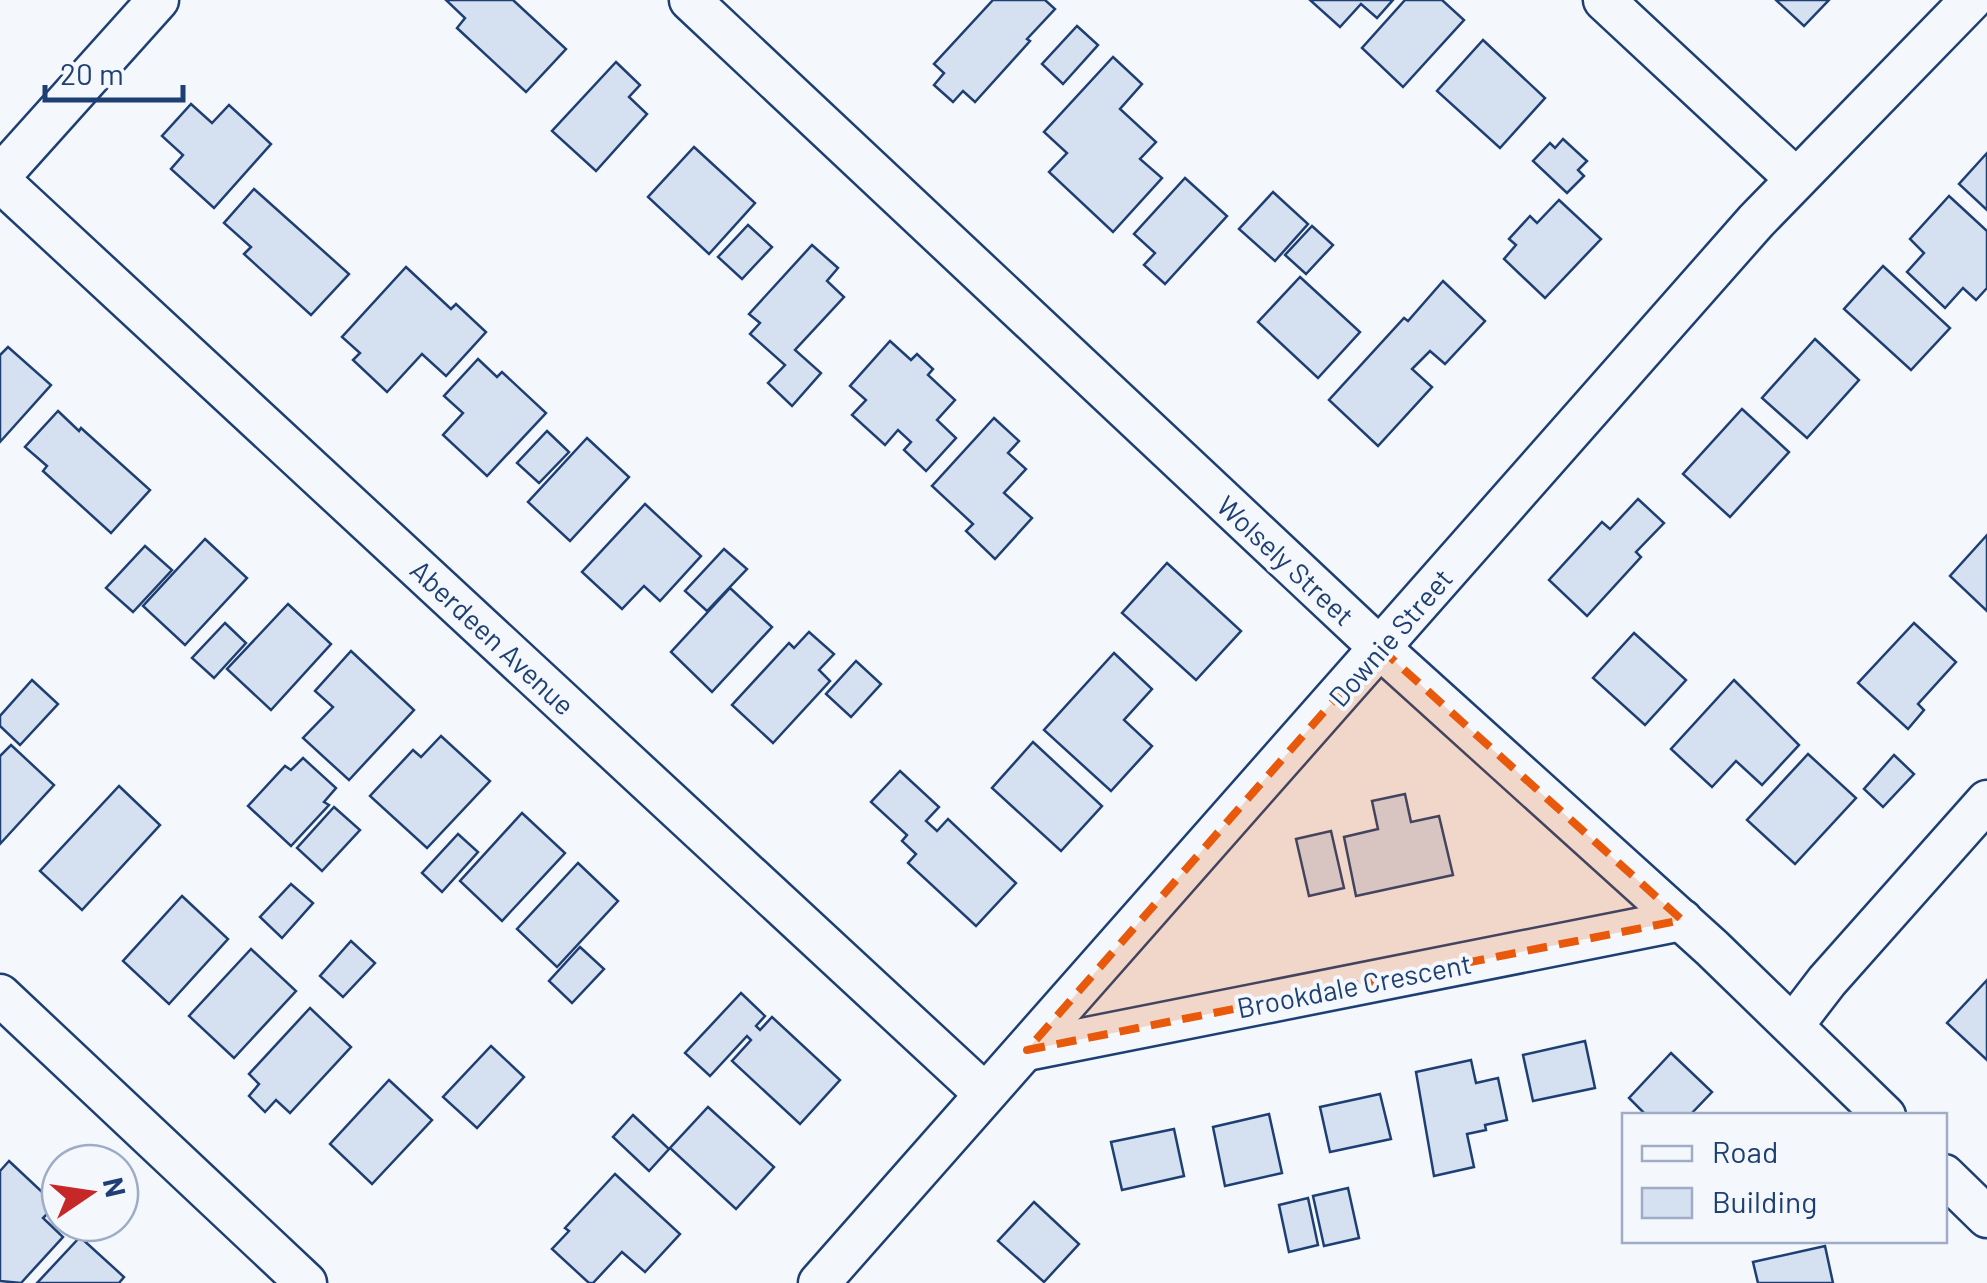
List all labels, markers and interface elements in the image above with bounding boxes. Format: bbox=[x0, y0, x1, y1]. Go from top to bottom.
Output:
scale bar bbox=[45, 40, 182, 102]
text: 20 m bbox=[60, 55, 124, 91]
street label: Wolsely Street bbox=[1211, 488, 1361, 632]
street label: Aberdeen Avenue bbox=[404, 552, 582, 722]
street label: Downie Street bbox=[1321, 561, 1459, 713]
street label: Brookdale Crescent bbox=[1234, 946, 1474, 1024]
legend bbox=[1622, 1113, 1947, 1243]
text: Road bbox=[1712, 1133, 1778, 1169]
north arrow bbox=[40, 1143, 140, 1243]
text: N bbox=[97, 1174, 134, 1200]
text: Building bbox=[1712, 1183, 1817, 1219]

